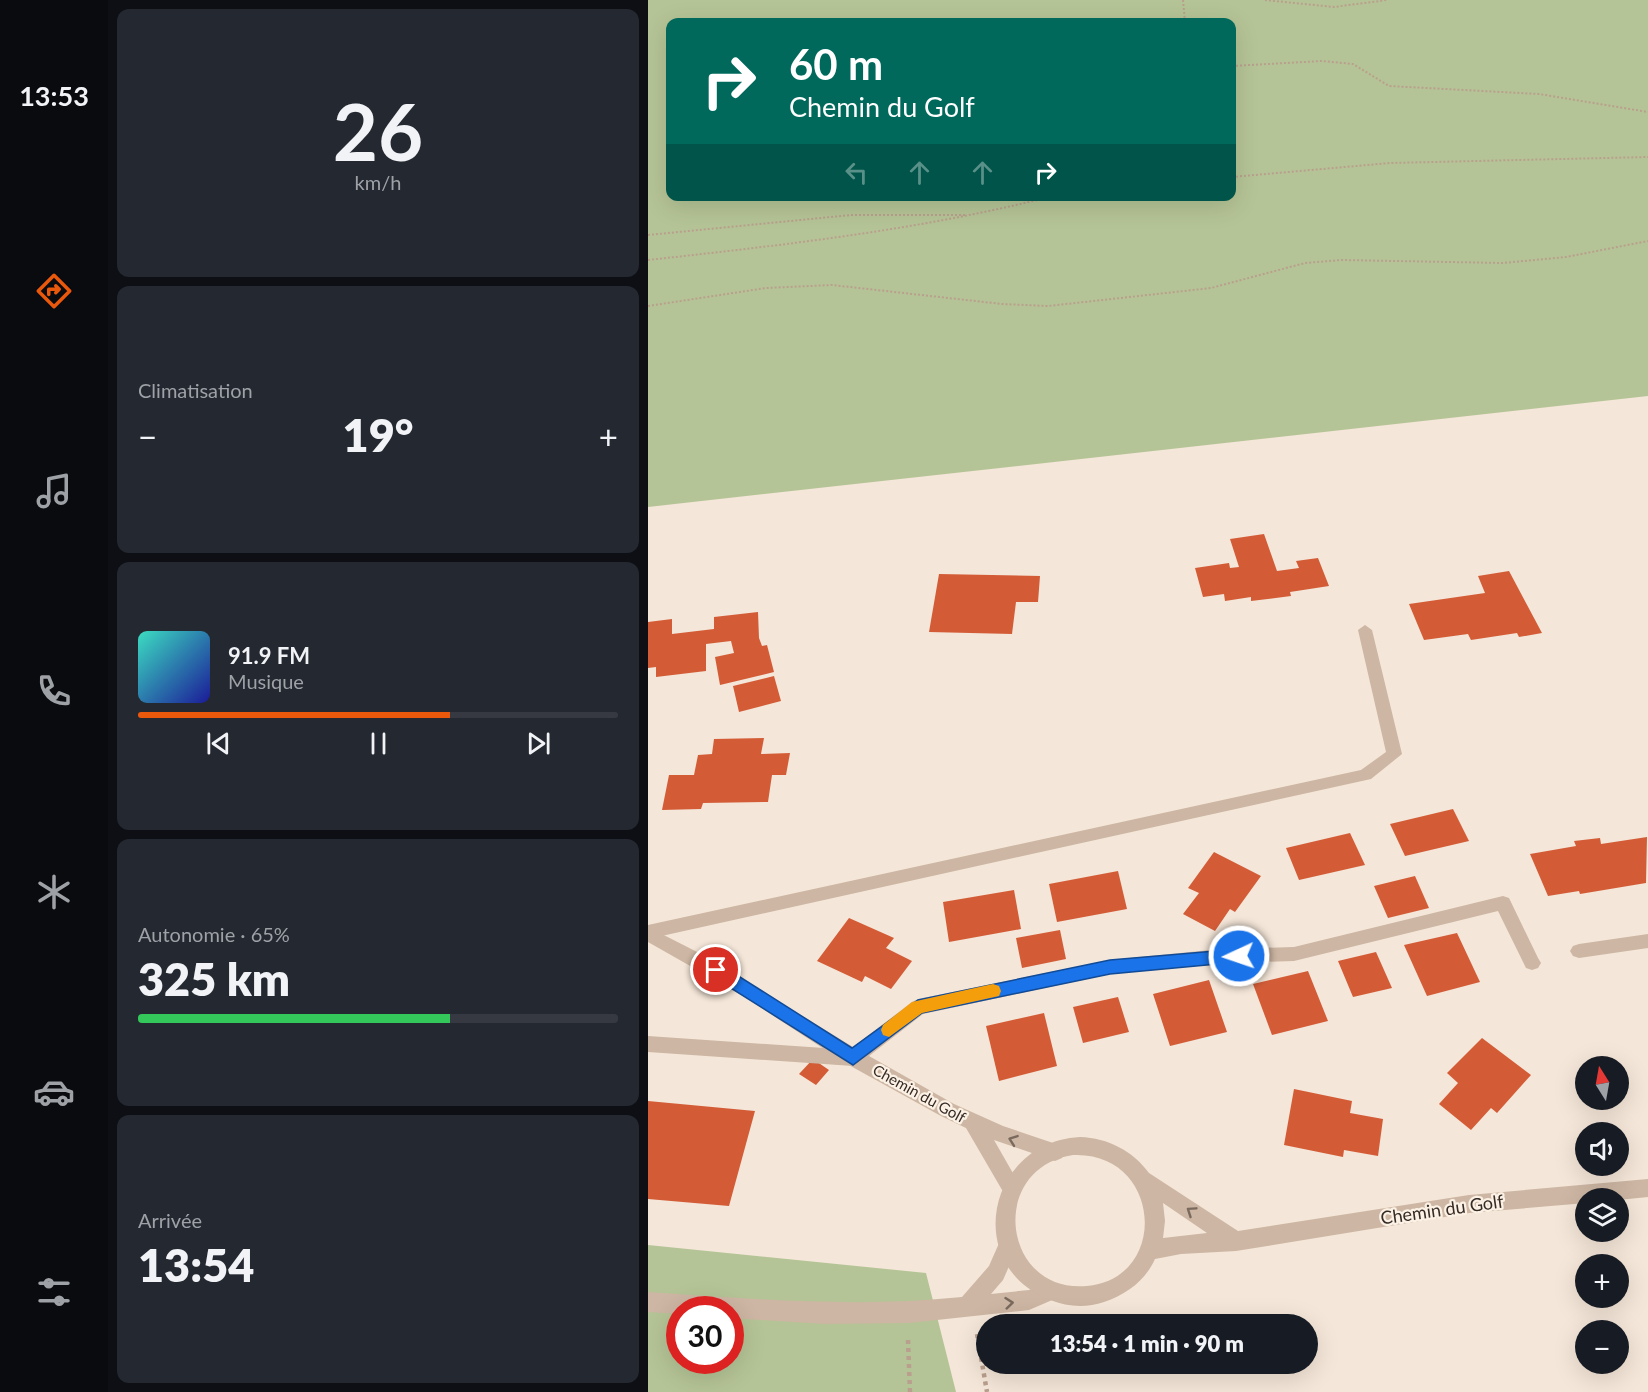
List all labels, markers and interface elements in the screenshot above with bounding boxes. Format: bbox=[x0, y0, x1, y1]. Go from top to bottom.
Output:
text: 60 m bbox=[789, 39, 883, 89]
icon: right bbox=[690, 42, 768, 120]
text: 13:53 bbox=[19, 79, 89, 112]
text: 26 bbox=[333, 84, 423, 178]
text: Chemin du Golf bbox=[789, 90, 975, 123]
icon: left bbox=[840, 156, 873, 189]
icon: ahead bbox=[903, 156, 936, 189]
icon: ahead bbox=[966, 156, 999, 189]
icon: right bbox=[1029, 156, 1062, 189]
text: km/h bbox=[355, 170, 401, 194]
icon: directions bbox=[33, 270, 75, 312]
text: Climatisation bbox=[138, 378, 253, 402]
text: 19° bbox=[343, 408, 413, 462]
text: − bbox=[138, 416, 157, 456]
text: + bbox=[599, 416, 618, 456]
icon: music bbox=[33, 470, 75, 512]
text: 91.9 FM bbox=[228, 642, 310, 669]
text: Musique bbox=[228, 669, 304, 693]
icon: phone bbox=[33, 670, 75, 712]
icon: previous bbox=[202, 727, 235, 760]
icon: pause bbox=[362, 727, 395, 760]
icon: next bbox=[522, 727, 555, 760]
icon: climate bbox=[33, 871, 75, 913]
text: Autonomie · 65% bbox=[138, 922, 290, 946]
position arrow bbox=[1207, 924, 1271, 988]
pin bbox=[690, 944, 741, 995]
text: 325 km bbox=[138, 952, 290, 1006]
icon: arrive bbox=[699, 953, 732, 986]
north arrow bbox=[1575, 1056, 1629, 1110]
map controls bbox=[1575, 1056, 1629, 1374]
street label: Chemin du Golf bbox=[870, 1060, 970, 1126]
icon: car bbox=[33, 1071, 75, 1113]
button: sound bbox=[1575, 1122, 1629, 1176]
one-way arrow bbox=[1009, 1134, 1019, 1147]
button: layers bbox=[1575, 1188, 1629, 1242]
street label: Chemin du Golf bbox=[1379, 1189, 1505, 1229]
one-way arrow bbox=[1187, 1207, 1198, 1218]
text: Arrivée bbox=[138, 1208, 202, 1232]
text: 13:54 bbox=[138, 1238, 254, 1292]
button: + bbox=[1575, 1254, 1629, 1308]
icon: filters bbox=[33, 1271, 75, 1313]
speed limit sign: 30 bbox=[666, 1296, 744, 1374]
one-way arrow bbox=[1005, 1297, 1014, 1310]
button: − bbox=[1575, 1320, 1629, 1374]
text: 13:54 · 1 min · 90 m bbox=[1050, 1330, 1244, 1357]

